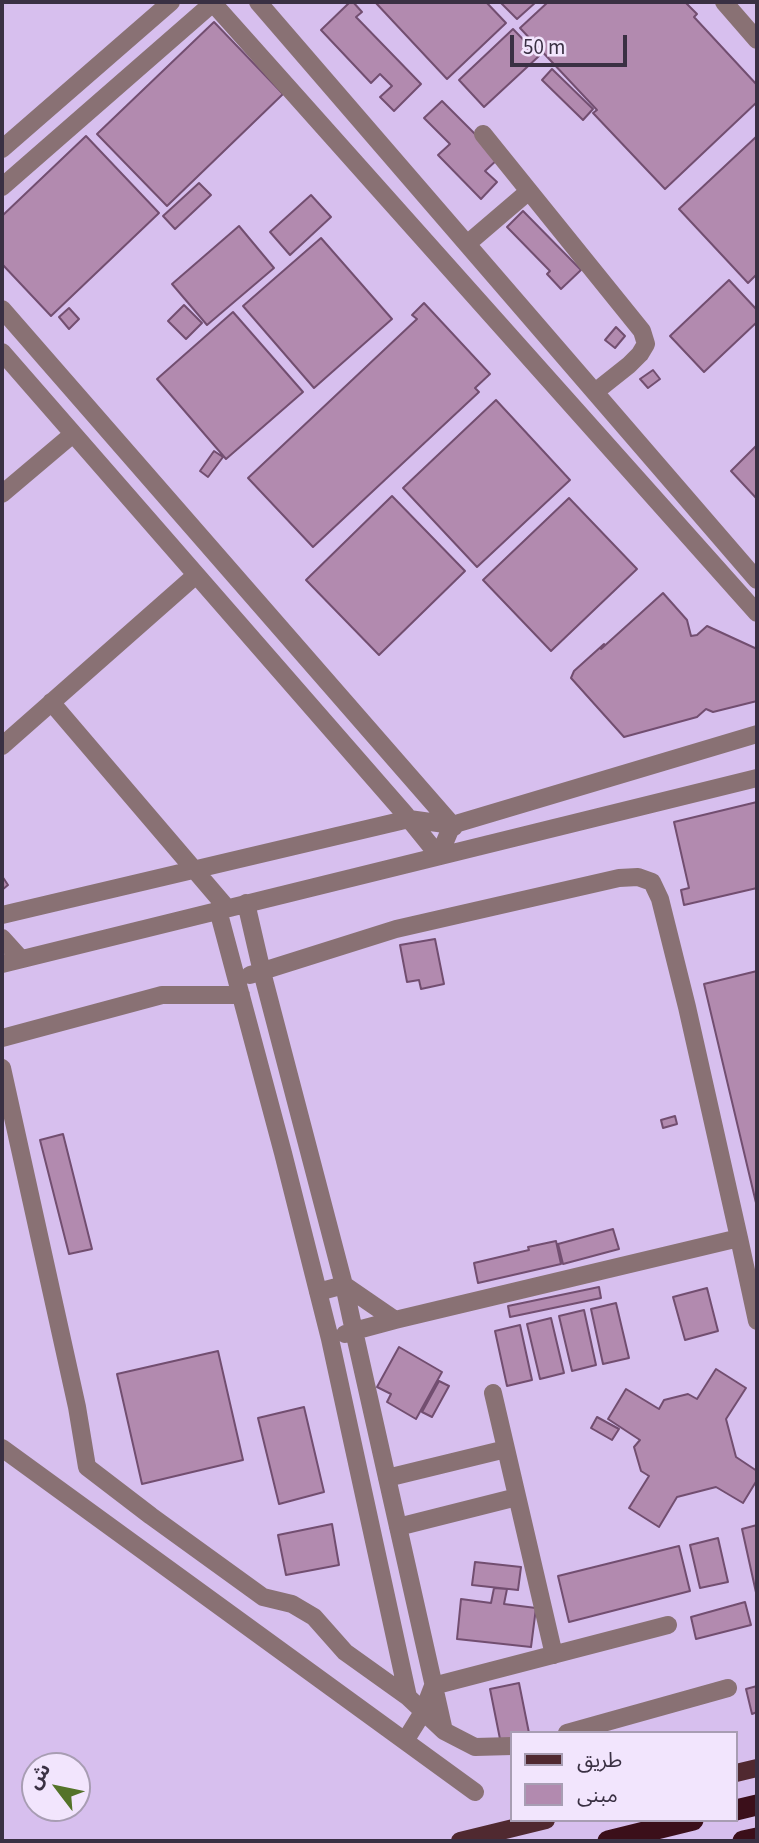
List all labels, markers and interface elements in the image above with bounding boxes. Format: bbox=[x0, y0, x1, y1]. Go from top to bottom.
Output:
scale bar bbox=[514, 21, 631, 65]
text: 50 m bbox=[523, 32, 565, 62]
legend bbox=[510, 1731, 738, 1822]
text: طريق bbox=[577, 1745, 622, 1775]
north arrow bbox=[21, 1752, 91, 1822]
text: ش bbox=[21, 1758, 58, 1795]
text: مبنى bbox=[577, 1780, 618, 1810]

